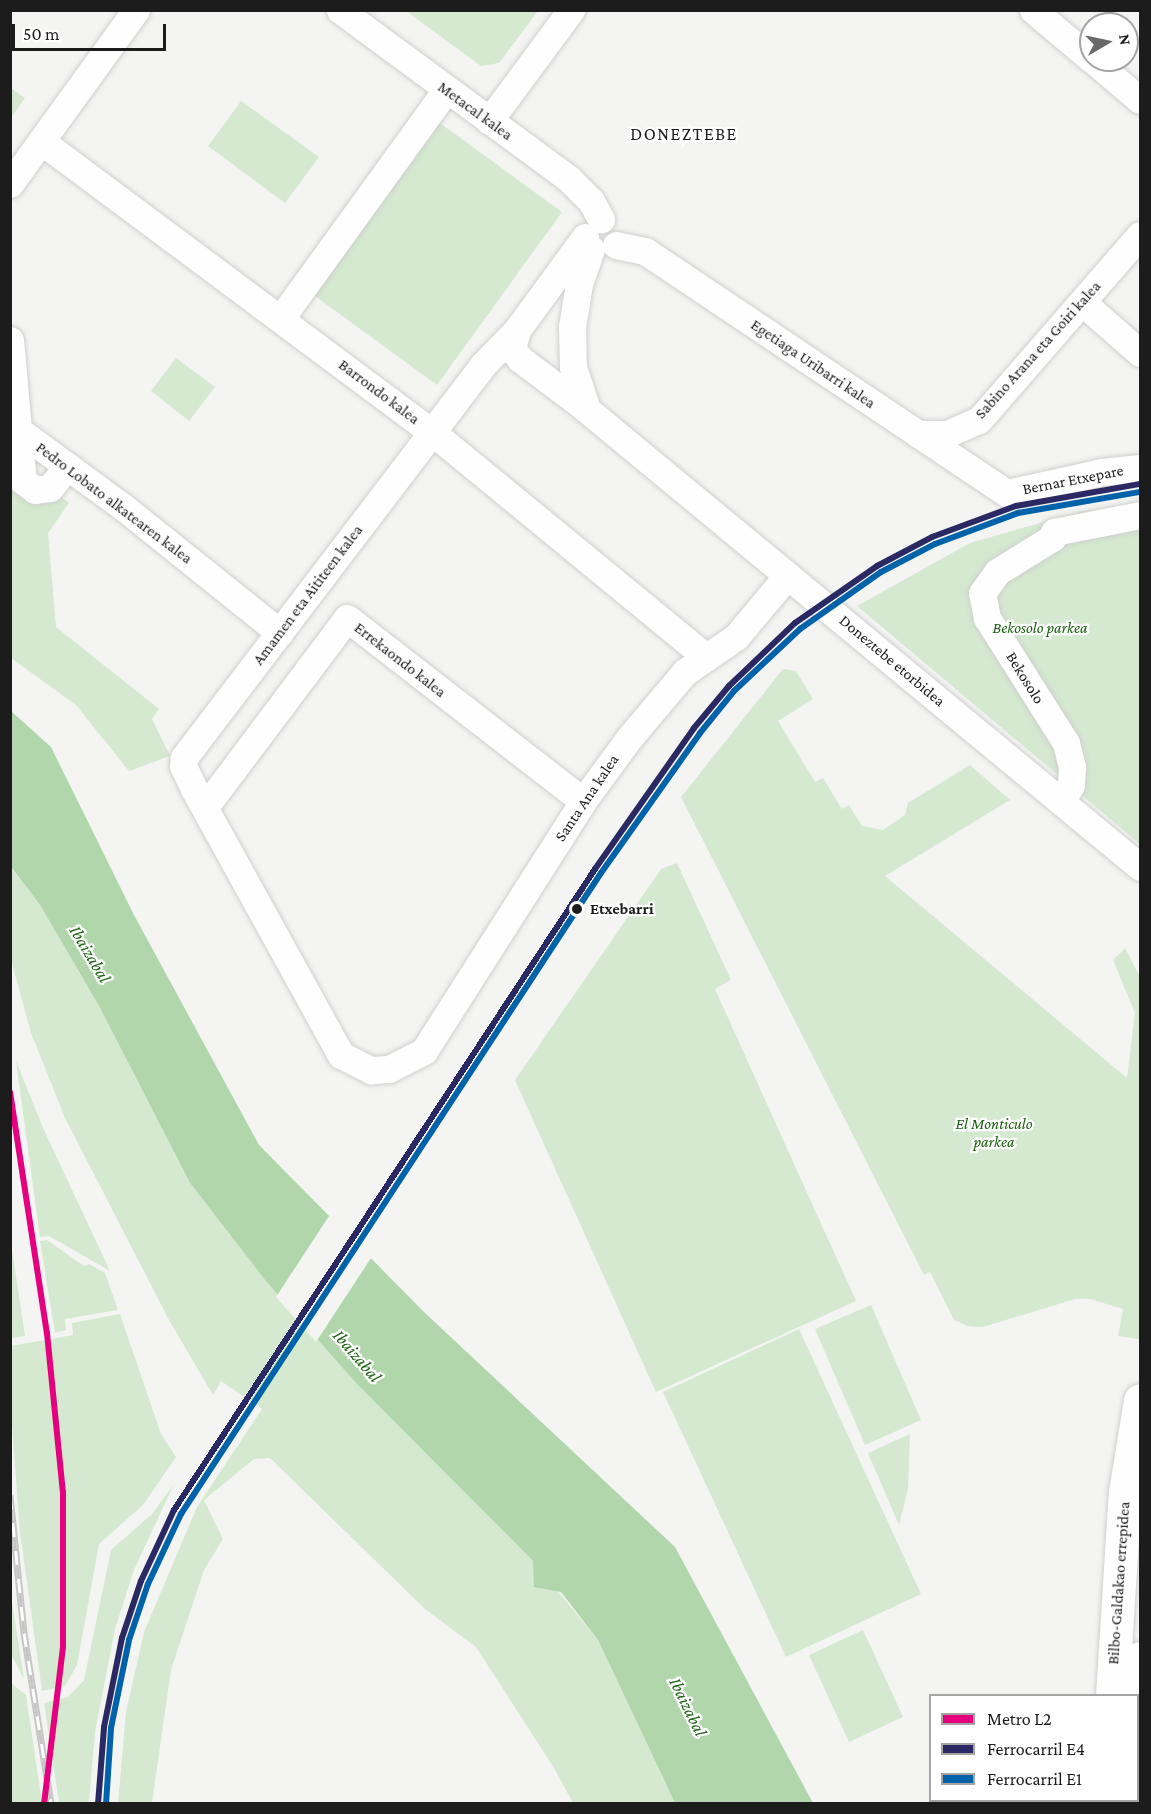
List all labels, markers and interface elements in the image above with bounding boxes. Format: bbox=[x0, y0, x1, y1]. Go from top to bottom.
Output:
scale bar bbox=[15, 12, 170, 50]
north arrow bbox=[1079, 12, 1139, 72]
text: 50 m bbox=[23, 24, 60, 44]
text: N bbox=[1116, 33, 1135, 46]
street label: Metacal kalea bbox=[434, 77, 516, 145]
district label: DONEZTEBE bbox=[630, 123, 738, 145]
street label: Sabino Arana eta Goiri kalea bbox=[971, 277, 1105, 423]
street label: Egetiaga Uribarri kalea bbox=[747, 315, 879, 413]
street label: Barrondo kalea bbox=[335, 355, 423, 429]
street label: Pedro Lobato alkatearen kalea bbox=[32, 438, 196, 568]
street label: Bernar Etxepare bbox=[1021, 461, 1125, 499]
street label: Amamen eta Aititeen kalea bbox=[249, 521, 367, 669]
street label: Doneztebe etorbidea bbox=[835, 611, 949, 711]
street label: Errekaondo kalea bbox=[350, 618, 450, 702]
park label: Bekosolo parkea bbox=[992, 618, 1088, 638]
street label: Bekosolo bbox=[1002, 648, 1048, 708]
street label: Santa Ana kalea bbox=[551, 751, 623, 845]
place label: Etxebarri bbox=[590, 899, 654, 919]
marker: Etxebarri bbox=[568, 900, 586, 918]
water label: Ibaizabal bbox=[65, 921, 115, 987]
park label: El Monticulo parkea bbox=[955, 1114, 1033, 1152]
water label: Ibaizabal bbox=[328, 1325, 386, 1387]
street label: Bilbo-Galdakao errepidea bbox=[1104, 1501, 1134, 1665]
water label: Ibaizabal bbox=[664, 1674, 712, 1740]
legend bbox=[929, 1694, 1139, 1802]
text: Metro L2 bbox=[987, 1709, 1052, 1729]
text: Ferrocarril E4 bbox=[987, 1739, 1085, 1759]
text: Ferrocarril E1 bbox=[987, 1769, 1082, 1789]

